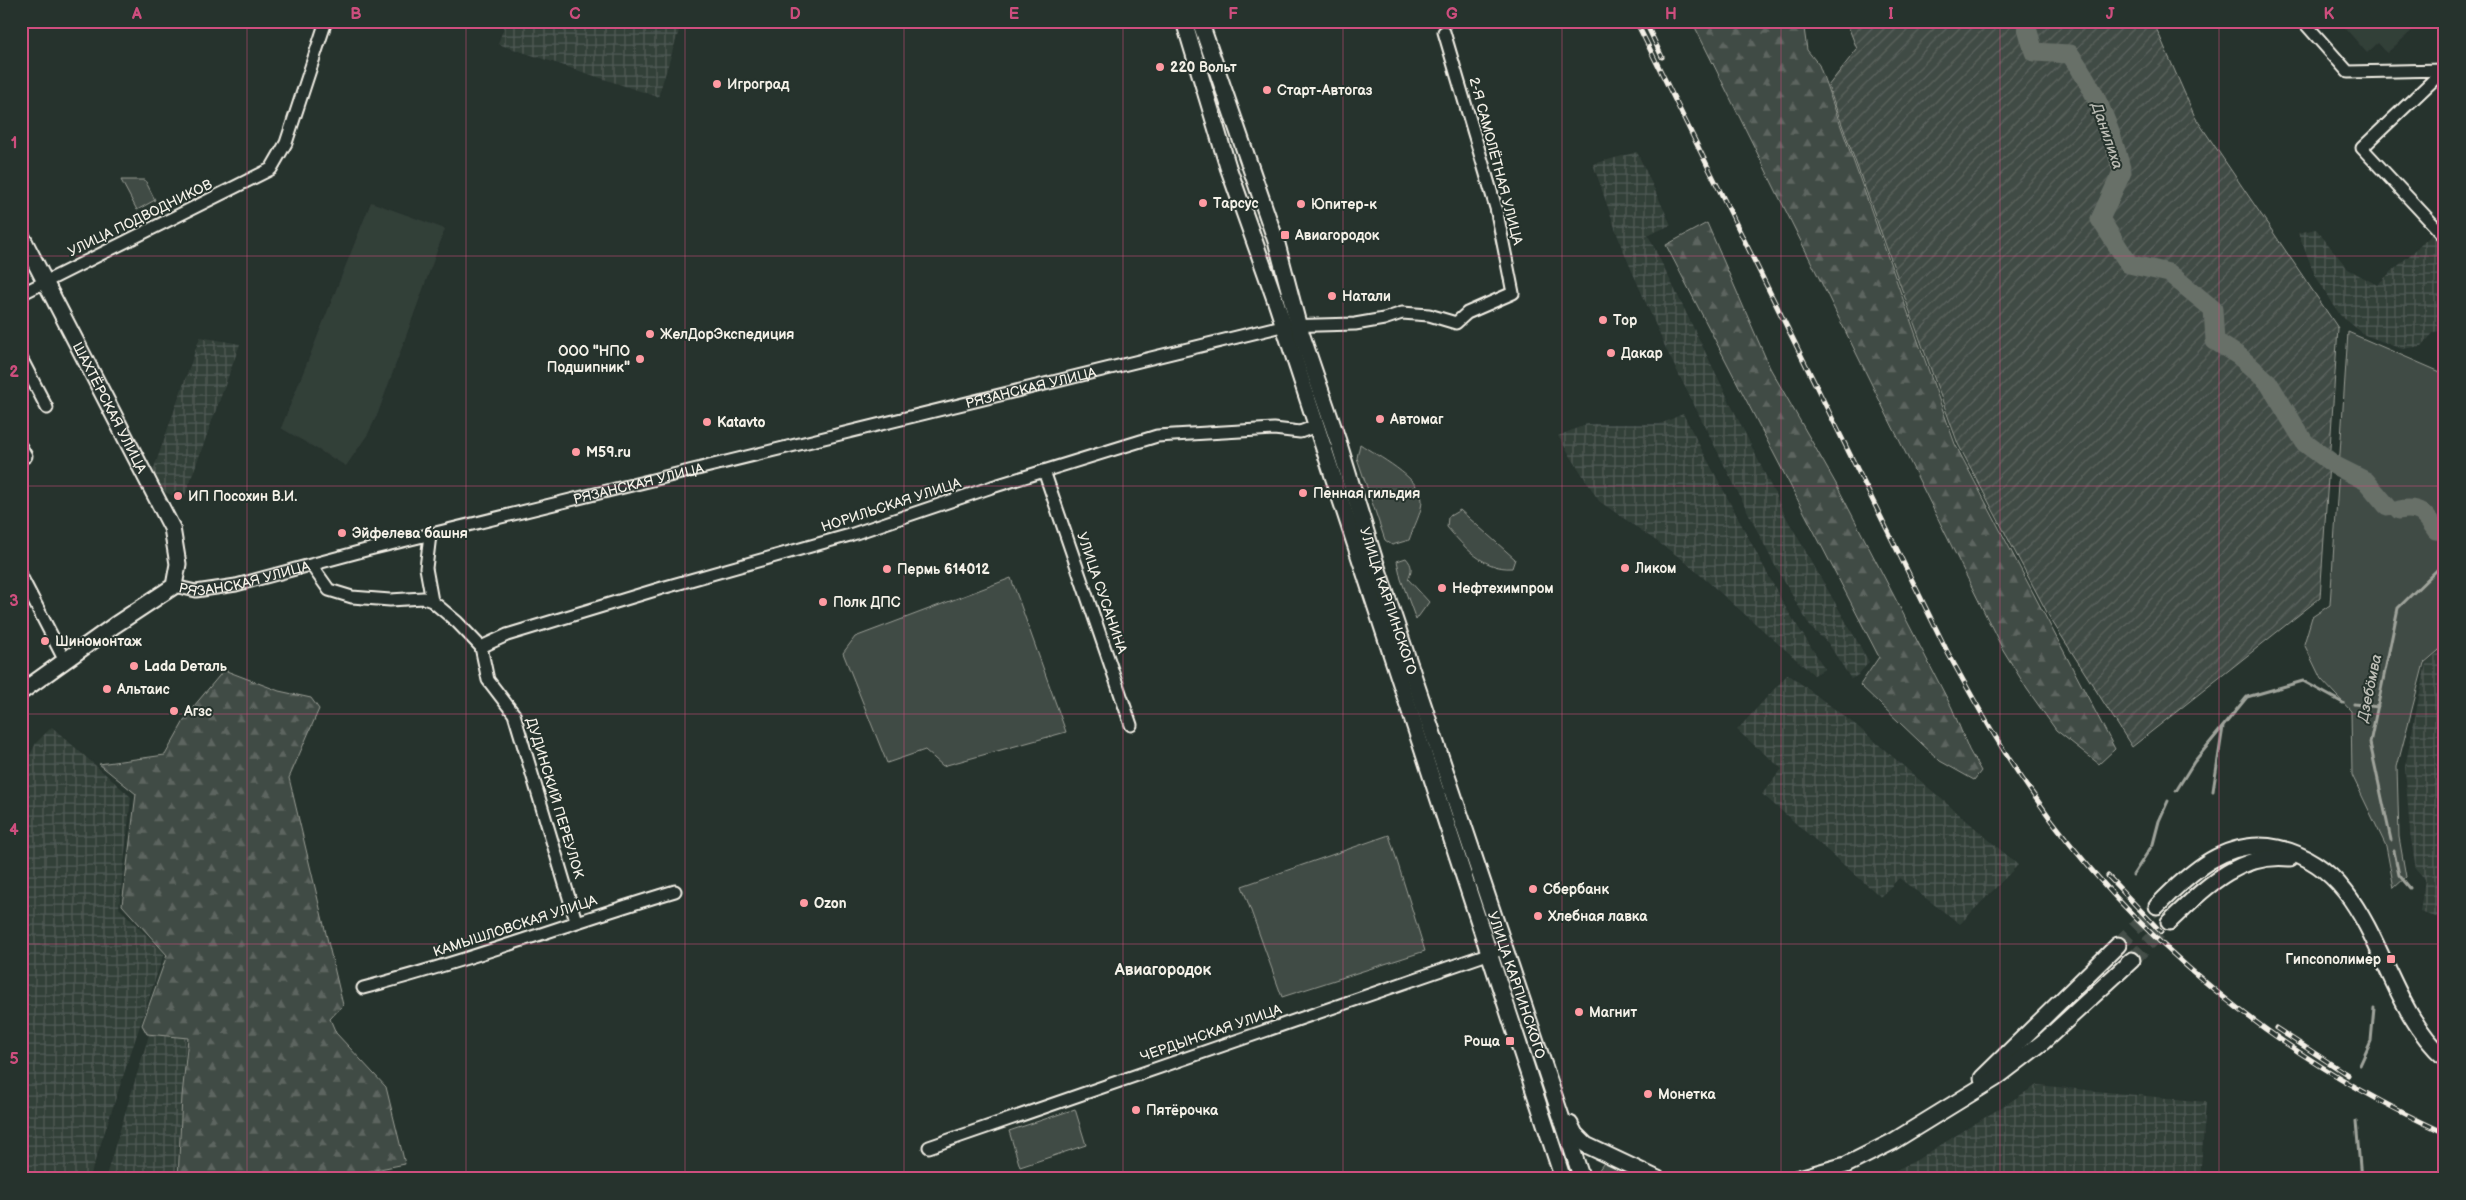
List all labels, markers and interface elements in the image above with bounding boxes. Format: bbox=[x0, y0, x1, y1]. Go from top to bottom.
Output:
text: A bbox=[131, 5, 142, 24]
text: B bbox=[350, 5, 362, 24]
text: C bbox=[569, 5, 581, 24]
text: D bbox=[789, 5, 801, 24]
text: E bbox=[1009, 5, 1019, 24]
text: F bbox=[1228, 5, 1238, 24]
text: G bbox=[1446, 5, 1458, 24]
text: H bbox=[1665, 5, 1677, 24]
text: I bbox=[1888, 5, 1894, 24]
text: J bbox=[2106, 5, 2115, 24]
text: K bbox=[2324, 5, 2335, 24]
place label: 220 Вольт bbox=[1170, 59, 1237, 76]
marker: 220 Вольт bbox=[1154, 61, 1166, 73]
street label: 2-Я САМОЛЁТНАЯ УЛИЦА bbox=[1465, 75, 1528, 247]
place label: Игроград bbox=[727, 76, 790, 93]
marker: Игроград bbox=[711, 78, 723, 90]
place label: Старт-Автогаз bbox=[1277, 82, 1373, 99]
marker: Старт-Автогаз bbox=[1261, 84, 1273, 96]
water label: Данилиха bbox=[2086, 99, 2127, 172]
text: 1 bbox=[11, 134, 17, 153]
street label: УЛИЦА ПОДВОДНИКОВ bbox=[65, 176, 215, 260]
place label: Тарсус bbox=[1213, 195, 1259, 212]
place label: Юпитер-к bbox=[1311, 196, 1377, 213]
marker: Тарсус bbox=[1197, 197, 1209, 209]
marker: Юпитер-к bbox=[1295, 198, 1307, 210]
place label: Авиагородок bbox=[1294, 227, 1380, 244]
marker: Авиагородок bbox=[1279, 229, 1291, 241]
place label: Натали bbox=[1342, 288, 1391, 305]
marker: Натали bbox=[1326, 290, 1338, 302]
place label: Тор bbox=[1613, 312, 1638, 329]
marker: Тор bbox=[1597, 314, 1609, 326]
place label: ЖелДорЭкспедиция bbox=[660, 326, 794, 343]
marker: ЖелДорЭкспедиция bbox=[644, 328, 656, 340]
street label: ШАХТЁРСКАЯ УЛИЦА bbox=[69, 339, 151, 476]
place label: ООО "НПО Подшипник" bbox=[547, 343, 630, 376]
place label: Дакар bbox=[1621, 345, 1664, 362]
marker: Дакар bbox=[1605, 347, 1617, 359]
marker: ООО "НПО Подшипник" bbox=[634, 353, 646, 365]
text: 2 bbox=[9, 363, 19, 382]
street label: РЯЗАНСКАЯ УЛИЦА bbox=[964, 363, 1098, 412]
place label: Автомаг bbox=[1389, 411, 1444, 428]
marker: Автомаг bbox=[1374, 413, 1386, 425]
place label: Katavto bbox=[717, 414, 766, 431]
marker: Katavto bbox=[701, 416, 713, 428]
place label: M59.ru bbox=[586, 444, 631, 461]
marker: M59.ru bbox=[570, 446, 582, 458]
street label: РЯЗАНСКАЯ УЛИЦА bbox=[571, 459, 706, 508]
street label: НОРИЛЬСКАЯ УЛИЦА bbox=[819, 474, 964, 536]
place label: Пенная гильдия bbox=[1313, 485, 1420, 502]
marker: Пенная гильдия bbox=[1297, 487, 1309, 499]
place label: ИП Посохин В.И. bbox=[188, 488, 297, 505]
marker: ИП Посохин В.И. bbox=[172, 490, 184, 502]
place label: Эйфелева башня bbox=[352, 525, 468, 542]
street label: УЛИЦА КАРПИНСКОГО bbox=[1357, 525, 1421, 677]
marker: Эйфелева башня bbox=[336, 527, 348, 539]
street label: УЛИЦА СУСАНИНА bbox=[1073, 530, 1131, 656]
street label: РЯЗАНСКАЯ УЛИЦА bbox=[177, 557, 312, 600]
place label: Ликом bbox=[1634, 560, 1676, 577]
place label: Пермь 614012 bbox=[897, 561, 990, 578]
marker: Ликом bbox=[1619, 562, 1631, 574]
marker: Пермь 614012 bbox=[881, 563, 893, 575]
place label: Нефтехимпром bbox=[1452, 580, 1554, 597]
marker: Нефтехимпром bbox=[1436, 582, 1448, 594]
text: 3 bbox=[9, 592, 19, 611]
place label: Полк ДПС bbox=[833, 594, 901, 611]
marker: Полк ДПС bbox=[817, 596, 829, 608]
place label: Шиномонтаж bbox=[55, 633, 142, 650]
marker: Шиномонтаж bbox=[39, 635, 51, 647]
water label: Дзебӧмва bbox=[2353, 652, 2386, 725]
place label: Lada Dеталь bbox=[144, 658, 228, 675]
marker: Lada Dеталь bbox=[128, 660, 140, 672]
place label: Альтаис bbox=[116, 681, 170, 698]
marker: Альтаис bbox=[101, 683, 113, 695]
place label: Агзс bbox=[183, 703, 212, 720]
marker: Агзс bbox=[168, 705, 180, 717]
street label: ДУДИНСКИЙ ПЕРЕУЛОК bbox=[522, 716, 588, 881]
text: 4 bbox=[9, 821, 19, 840]
place label: Сбербанк bbox=[1543, 881, 1609, 898]
marker: Сбербанк bbox=[1527, 883, 1539, 895]
street label: КАМЫШЛОВСКАЯ УЛИЦА bbox=[431, 891, 600, 961]
place label: Ozon bbox=[814, 895, 847, 912]
marker: Ozon bbox=[798, 897, 810, 909]
place label: Хлебная лавка bbox=[1547, 908, 1648, 925]
street label: УЛИЦА КАРПИНСКОГО bbox=[1484, 909, 1550, 1061]
marker: Хлебная лавка bbox=[1532, 910, 1544, 922]
place label: Гипсополимер bbox=[2285, 951, 2382, 968]
marker: Гипсополимер bbox=[2385, 953, 2397, 965]
district label: Авиагородок bbox=[1114, 961, 1212, 980]
street label: ЧЕРДЫНСКАЯ УЛИЦА bbox=[1138, 1001, 1284, 1065]
place label: Магнит bbox=[1589, 1004, 1637, 1021]
marker: Магнит bbox=[1573, 1006, 1585, 1018]
place label: Роща bbox=[1464, 1033, 1501, 1050]
marker: Роща bbox=[1504, 1035, 1516, 1047]
text: 5 bbox=[9, 1050, 19, 1069]
place label: Монетка bbox=[1658, 1086, 1716, 1103]
marker: Монетка bbox=[1642, 1088, 1654, 1100]
place label: Пятёрочка bbox=[1146, 1102, 1219, 1119]
marker: Пятёрочка bbox=[1130, 1104, 1142, 1116]

